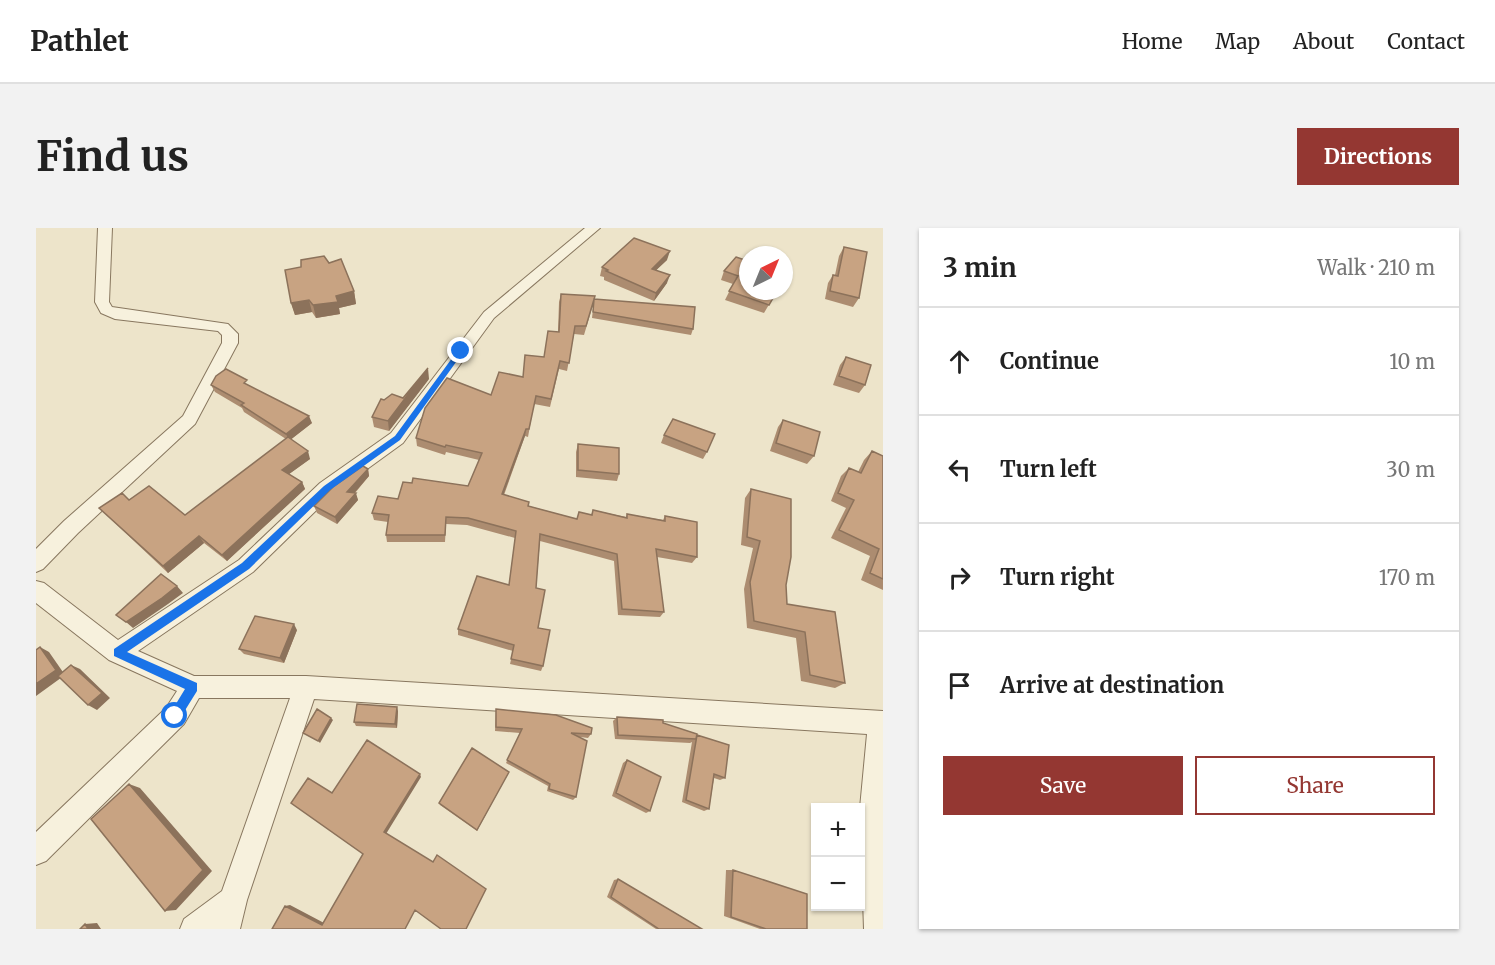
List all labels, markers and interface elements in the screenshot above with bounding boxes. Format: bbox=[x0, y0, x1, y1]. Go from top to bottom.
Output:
text: Pathlet bbox=[30, 23, 129, 59]
text: Home bbox=[1122, 28, 1182, 55]
text: Map bbox=[1215, 28, 1260, 55]
text: About bbox=[1293, 28, 1354, 55]
text: Contact bbox=[1387, 28, 1465, 55]
button: Directions bbox=[1297, 128, 1459, 185]
text: Find us bbox=[36, 130, 189, 182]
north arrow bbox=[739, 246, 793, 300]
text: 3 min bbox=[943, 251, 1017, 284]
text: Walk · 210 m bbox=[1318, 255, 1435, 280]
route end bbox=[447, 337, 473, 363]
icon: ahead bbox=[943, 345, 976, 378]
text: Continue bbox=[1000, 347, 1099, 375]
text: 10 m bbox=[1389, 349, 1435, 374]
icon: left bbox=[943, 453, 976, 486]
text: Turn left bbox=[1000, 455, 1097, 483]
text: 30 m bbox=[1386, 457, 1435, 482]
icon: right bbox=[943, 561, 976, 594]
text: Turn right bbox=[1000, 563, 1114, 591]
text: 170 m bbox=[1379, 565, 1435, 590]
icon: arrive bbox=[943, 669, 976, 702]
text: Arrive at destination bbox=[1000, 671, 1224, 699]
route start bbox=[161, 702, 187, 728]
button: Save bbox=[943, 756, 1183, 815]
button: Share bbox=[1195, 756, 1435, 815]
map controls bbox=[811, 803, 865, 911]
button: + bbox=[811, 803, 865, 857]
button: − bbox=[811, 857, 865, 911]

